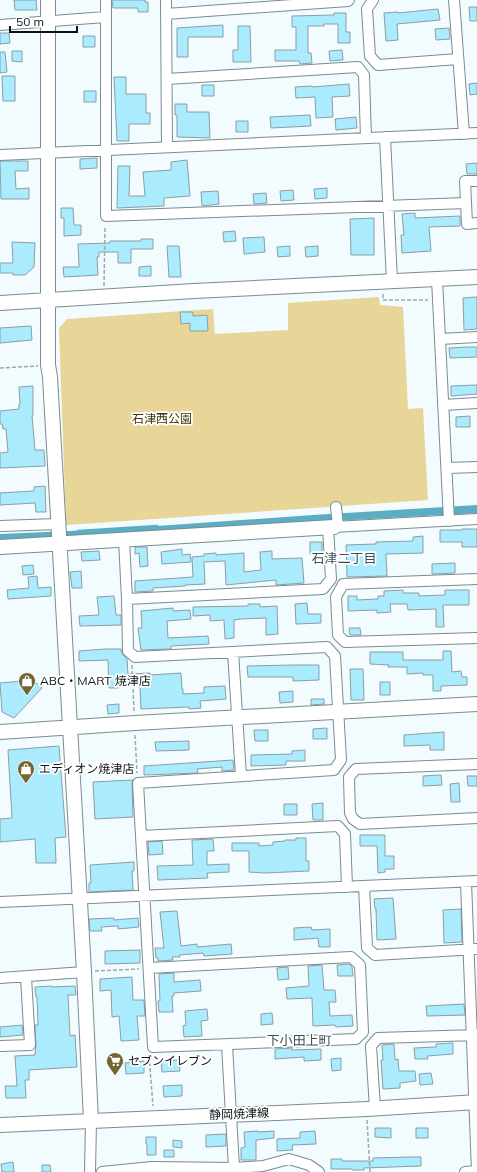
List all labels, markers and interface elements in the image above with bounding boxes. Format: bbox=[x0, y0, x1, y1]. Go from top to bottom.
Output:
scale bar bbox=[10, 8, 77, 34]
text: 50 m bbox=[16, 14, 44, 29]
park label: 石津西公園 bbox=[132, 411, 192, 426]
district label: 石津二丁目 bbox=[311, 550, 377, 566]
shop icon: ABC・MART 焼津店 bbox=[17, 671, 37, 696]
place label: ABC・MART 焼津店 bbox=[40, 673, 151, 688]
shop icon: エディオン焼津店 bbox=[16, 759, 36, 784]
place label: エディオン焼津店 bbox=[39, 761, 134, 776]
district label: 下小田上町 bbox=[266, 1032, 332, 1048]
supermarket icon: セブンイレブン bbox=[105, 1051, 125, 1076]
place label: セブンイレブン bbox=[128, 1053, 212, 1068]
street label: 静岡焼津線 bbox=[209, 1105, 269, 1122]

